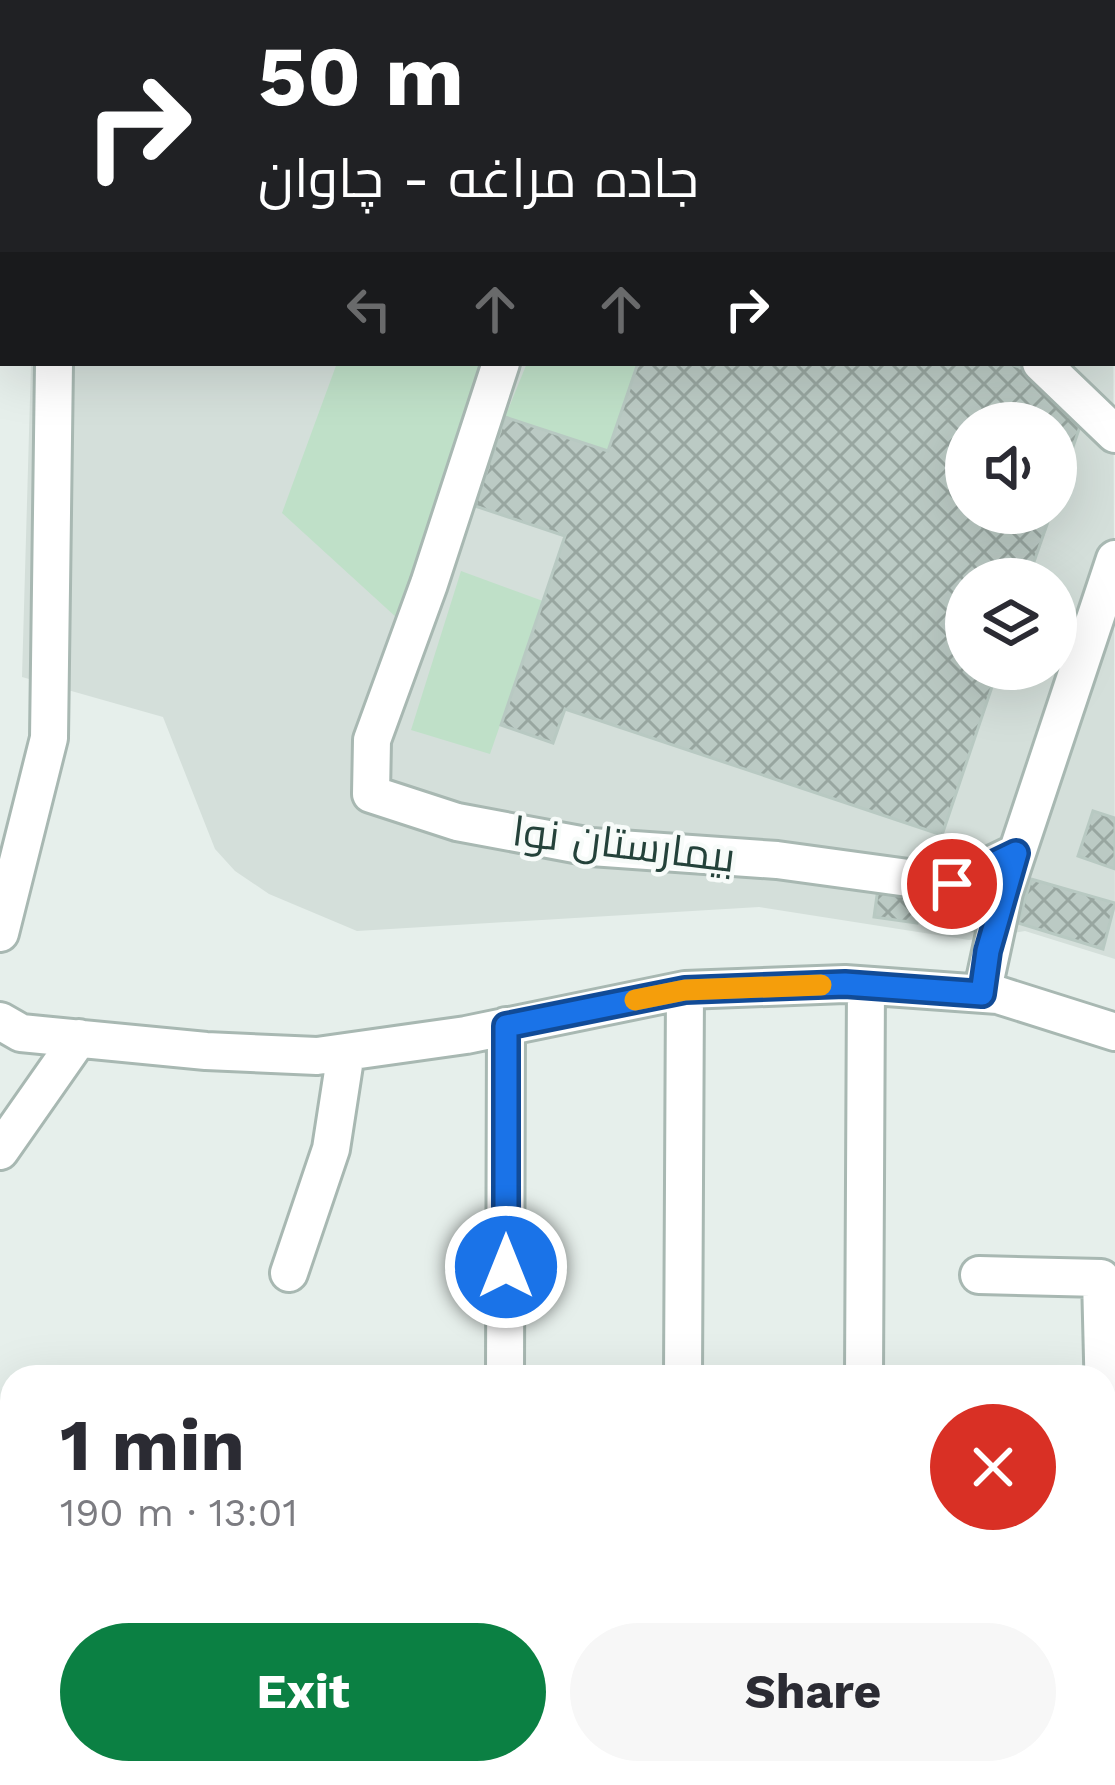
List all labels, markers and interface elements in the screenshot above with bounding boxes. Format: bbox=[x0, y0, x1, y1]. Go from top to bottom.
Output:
text: 50 m bbox=[258, 27, 464, 125]
icon: right bbox=[60, 48, 216, 204]
text: جاده مراغه - چاوان bbox=[258, 147, 699, 210]
icon: left bbox=[336, 276, 402, 342]
icon: ahead bbox=[462, 276, 528, 342]
icon: ahead bbox=[588, 276, 654, 342]
icon: right bbox=[714, 276, 780, 342]
map controls bbox=[945, 402, 1077, 690]
button: sound bbox=[945, 402, 1077, 534]
button: layers bbox=[945, 558, 1077, 690]
street label: بیمارستان نوا bbox=[510, 806, 738, 882]
pin bbox=[901, 833, 1003, 935]
icon: arrive bbox=[919, 851, 985, 917]
position arrow bbox=[443, 1204, 569, 1330]
text: 1 min bbox=[60, 1403, 245, 1487]
button: close bbox=[930, 1404, 1056, 1530]
text: 190 m · 13:01 bbox=[60, 1490, 298, 1535]
button: Exit bbox=[60, 1623, 546, 1761]
button: Share bbox=[570, 1623, 1056, 1761]

